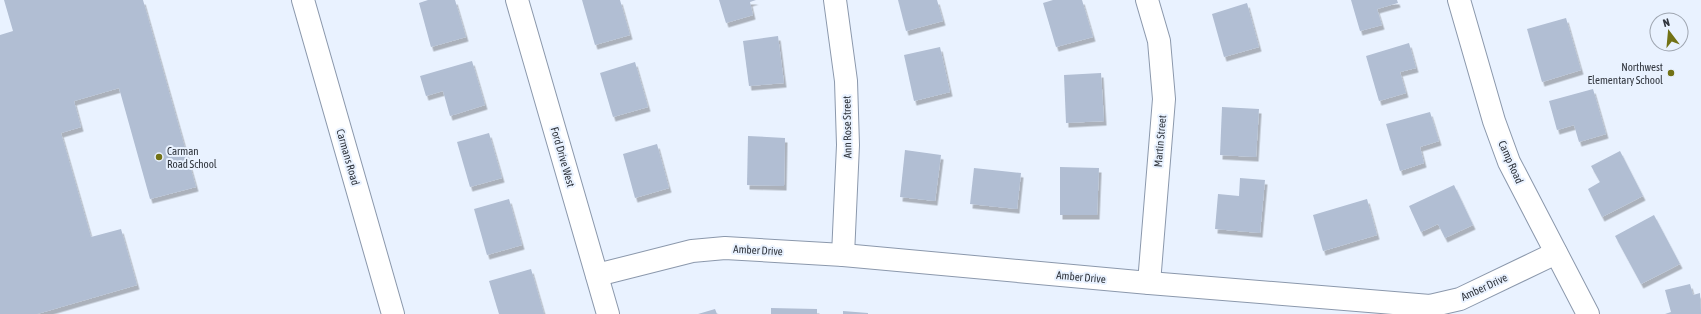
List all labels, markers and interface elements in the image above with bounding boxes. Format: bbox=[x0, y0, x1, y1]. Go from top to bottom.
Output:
north arrow bbox=[1649, 12, 1689, 52]
text: N bbox=[1661, 16, 1671, 29]
place label: Northwest Elementary School bbox=[1587, 61, 1663, 86]
marker: Northwest Elementary School bbox=[1666, 68, 1676, 78]
street label: Ann Rose Street bbox=[840, 96, 854, 158]
street label: Martin Street bbox=[1152, 114, 1168, 168]
street label: Ford Drive West bbox=[549, 126, 577, 188]
street label: Carmans Road bbox=[334, 127, 362, 187]
street label: Camp Road bbox=[1496, 139, 1526, 185]
place label: Carman Road School bbox=[167, 145, 217, 170]
marker: Carman Road School bbox=[154, 152, 164, 162]
street label: Amber Drive bbox=[733, 243, 783, 257]
street label: Amber Drive bbox=[1056, 269, 1106, 285]
street label: Amber Drive bbox=[1459, 271, 1509, 303]

